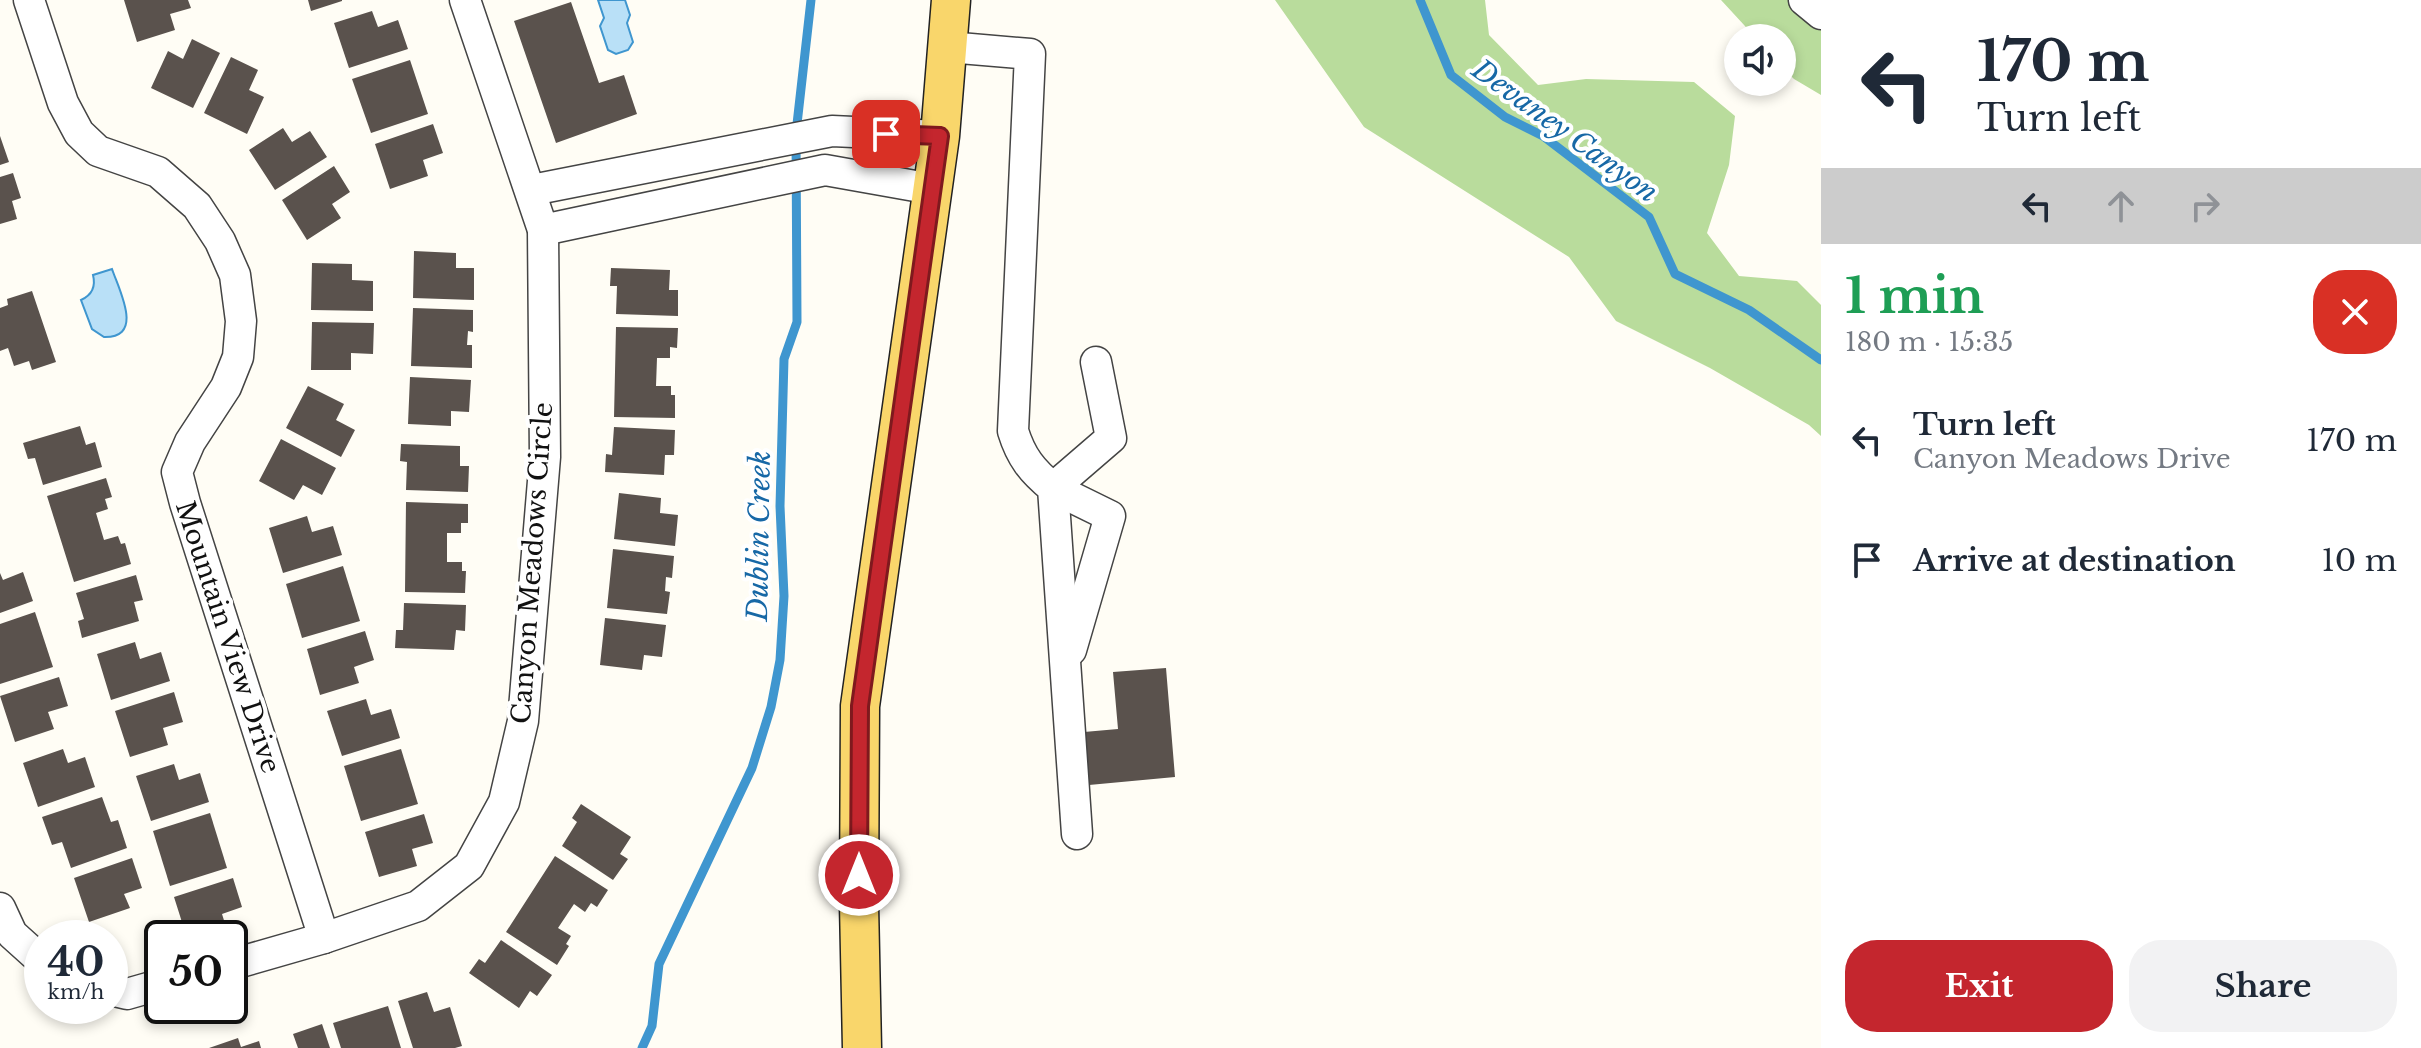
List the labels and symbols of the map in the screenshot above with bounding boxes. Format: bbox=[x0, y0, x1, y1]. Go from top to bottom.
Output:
water label: Devaney Canyon bbox=[1465, 51, 1665, 210]
pin bbox=[852, 100, 920, 168]
street label: Canyon Meadows Circle bbox=[505, 401, 559, 725]
water label: Dublin Creek bbox=[740, 450, 778, 623]
street label: Mountain View Drive bbox=[169, 497, 287, 777]
position arrow bbox=[817, 833, 901, 917]
speed limit sign: 50 bbox=[144, 920, 248, 1024]

